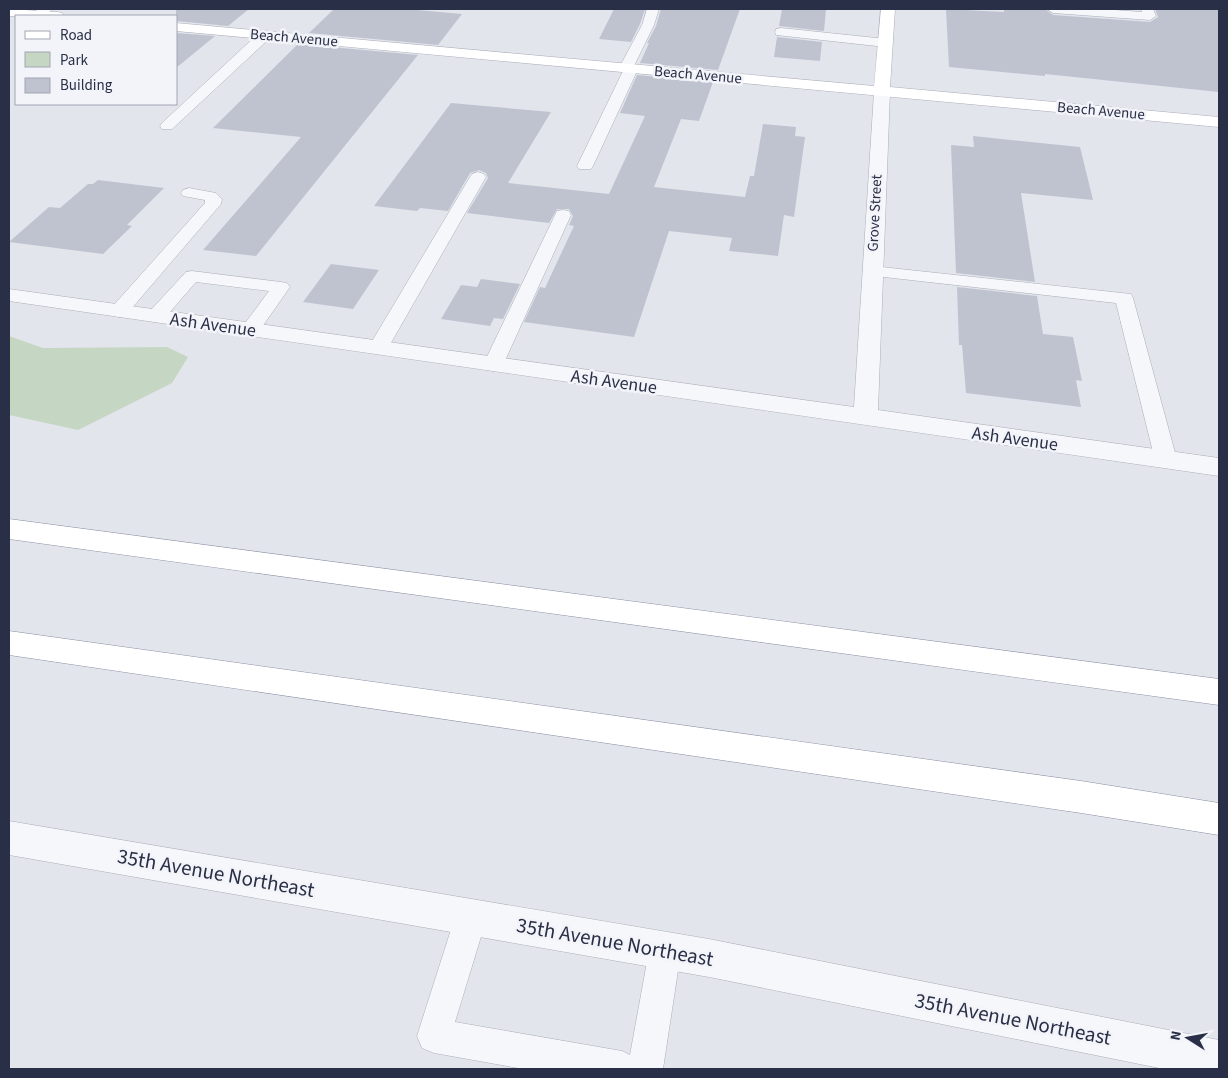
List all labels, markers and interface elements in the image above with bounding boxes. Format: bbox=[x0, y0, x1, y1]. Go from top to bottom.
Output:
legend bbox=[15, 15, 178, 105]
street label: Beach Avenue bbox=[249, 24, 339, 52]
text: Road bbox=[60, 25, 92, 46]
text: Park bbox=[60, 50, 89, 71]
street label: Beach Avenue bbox=[653, 61, 743, 89]
text: Building bbox=[60, 75, 113, 96]
street label: Beach Avenue bbox=[1056, 97, 1146, 125]
street label: Grove Street bbox=[862, 174, 888, 252]
street label: Ash Avenue bbox=[168, 307, 258, 343]
street label: Ash Avenue bbox=[569, 364, 659, 400]
street label: Ash Avenue bbox=[970, 421, 1060, 457]
street label: 35th Avenue Northeast bbox=[115, 841, 317, 905]
street label: 35th Avenue Northeast bbox=[514, 910, 716, 974]
street label: 35th Avenue Northeast bbox=[912, 985, 1114, 1053]
north arrow bbox=[1163, 1013, 1213, 1063]
text: N bbox=[1166, 1029, 1187, 1042]

